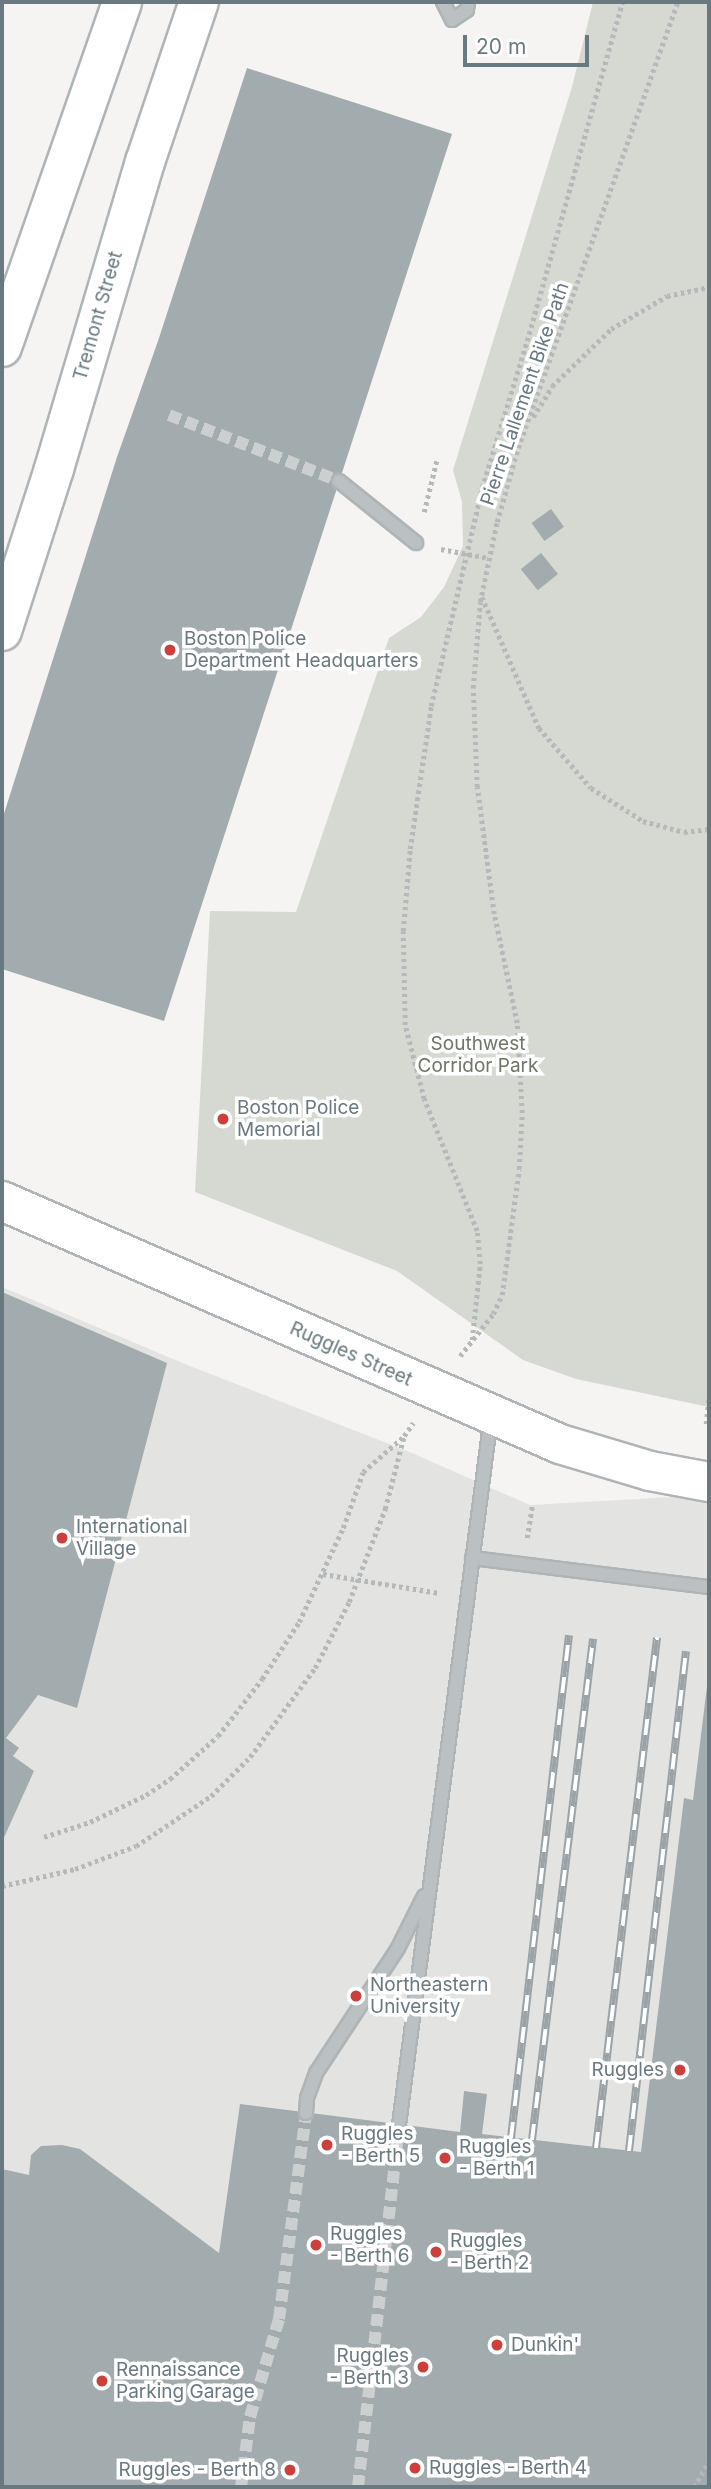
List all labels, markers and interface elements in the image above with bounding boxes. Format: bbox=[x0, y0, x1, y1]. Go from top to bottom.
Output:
scale bar bbox=[466, 21, 592, 65]
text: 20 m bbox=[476, 34, 526, 59]
street label: Tremont Street bbox=[69, 249, 127, 383]
street label: Pierre Lallement Bike Path bbox=[476, 279, 574, 509]
place label: Boston Police Department Headquarters bbox=[184, 628, 418, 672]
marker: Boston Police Department Headquarters bbox=[162, 642, 178, 658]
park label: Southwest Corridor Park bbox=[418, 1033, 538, 1077]
place label: Boston Police Memorial bbox=[237, 1097, 359, 1141]
marker: Boston Police Memorial bbox=[215, 1111, 231, 1127]
street label: Ruggles Street bbox=[286, 1317, 416, 1391]
place label: International Village bbox=[76, 1516, 187, 1560]
marker: International Village bbox=[54, 1530, 70, 1546]
place label: Northeastern University bbox=[370, 1974, 488, 2018]
marker: Northeastern University bbox=[348, 1988, 364, 2004]
place label: Ruggles bbox=[592, 2059, 664, 2081]
marker: Ruggles bbox=[670, 2060, 690, 2080]
place label: Ruggles - Berth 5 bbox=[341, 2123, 420, 2167]
place label: Ruggles - Berth 1 bbox=[459, 2136, 535, 2180]
marker: Ruggles - Berth 5 bbox=[319, 2137, 335, 2153]
marker: Ruggles - Berth 1 bbox=[437, 2150, 453, 2166]
place label: Ruggles - Berth 6 bbox=[330, 2223, 410, 2267]
place label: Ruggles - Berth 2 bbox=[450, 2230, 529, 2274]
marker: Ruggles - Berth 6 bbox=[308, 2237, 324, 2253]
marker: Ruggles - Berth 2 bbox=[428, 2244, 444, 2260]
place label: Dunkin' bbox=[511, 2334, 579, 2356]
marker: Dunkin' bbox=[489, 2337, 505, 2353]
place label: Ruggles - Berth 3 bbox=[329, 2345, 409, 2389]
place label: Rennaissance Parking Garage bbox=[116, 2359, 255, 2403]
marker: Ruggles - Berth 3 bbox=[415, 2359, 431, 2375]
marker: Rennaissance Parking Garage bbox=[94, 2373, 110, 2389]
place label: Ruggles - Berth 4 bbox=[429, 2457, 587, 2479]
place label: Ruggles - Berth 8 bbox=[119, 2459, 276, 2481]
marker: Ruggles - Berth 4 bbox=[407, 2460, 423, 2476]
marker: Ruggles - Berth 8 bbox=[282, 2462, 298, 2478]

